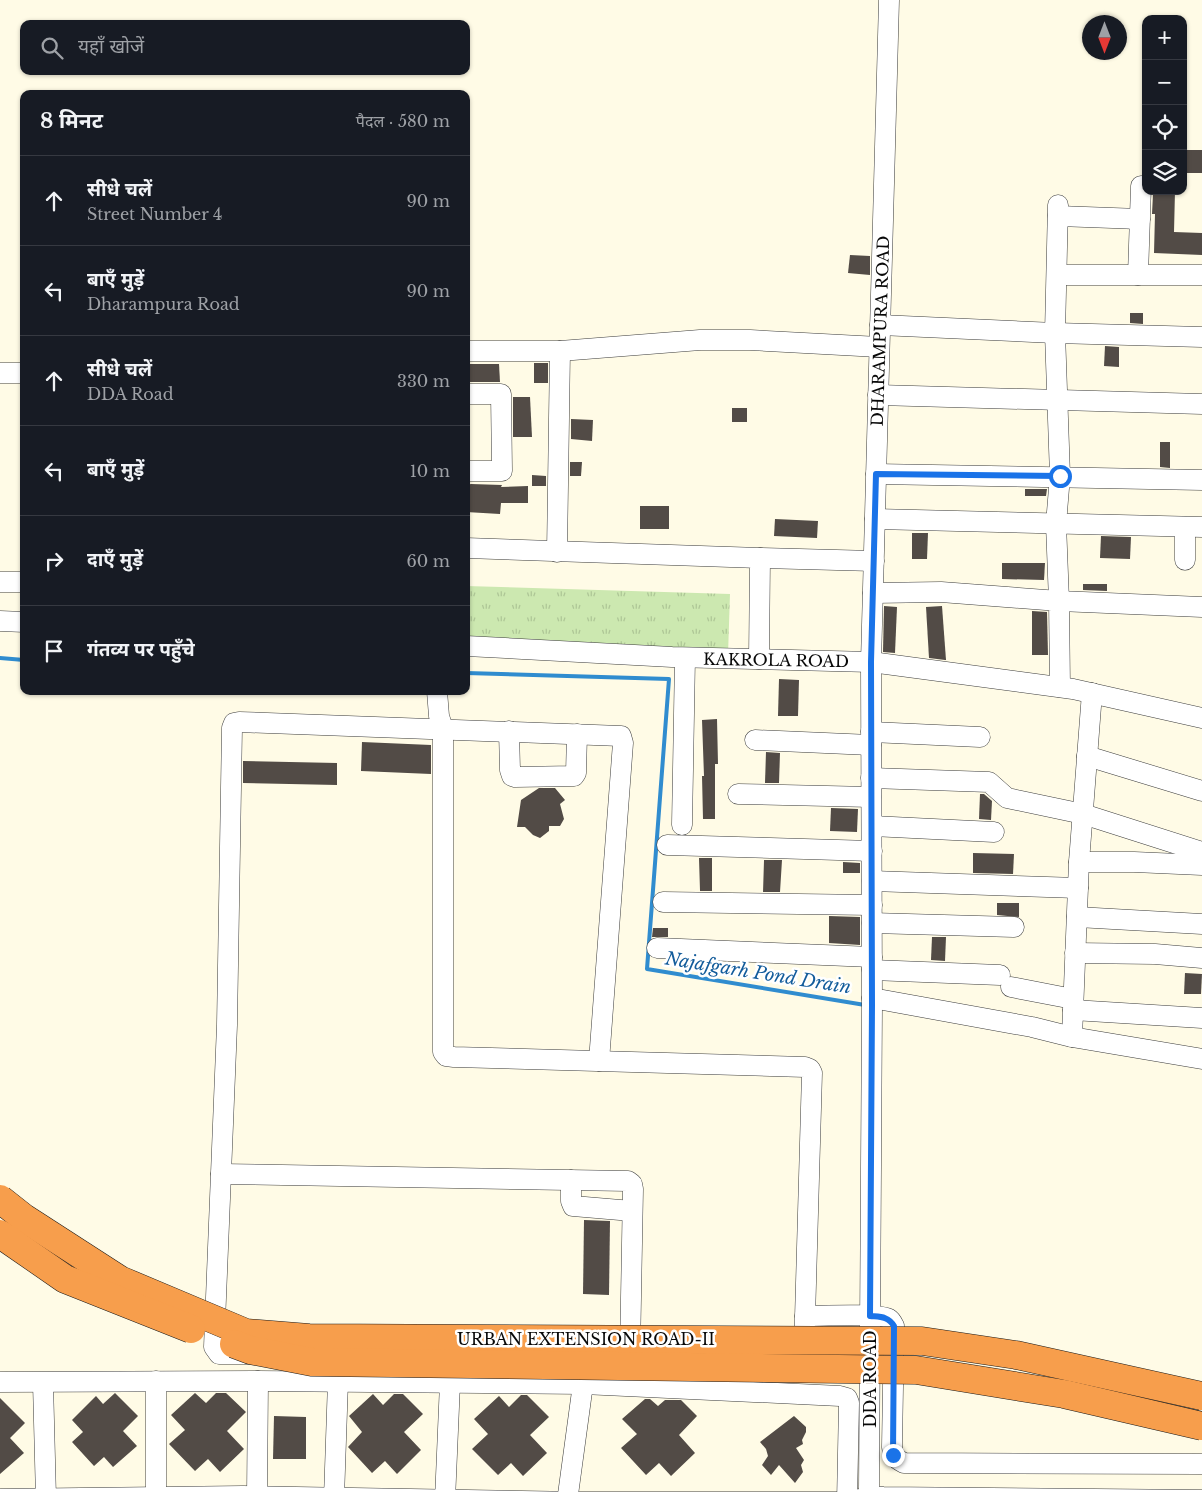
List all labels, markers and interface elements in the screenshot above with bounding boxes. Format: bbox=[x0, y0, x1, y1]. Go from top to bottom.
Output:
north arrow bbox=[1082, 15, 1127, 60]
map controls bbox=[1142, 15, 1187, 195]
button: + bbox=[1142, 15, 1187, 60]
search box bbox=[20, 20, 470, 75]
icon: search bbox=[38, 34, 66, 62]
text: यहाँ खोजें bbox=[78, 35, 144, 58]
button: − bbox=[1142, 60, 1187, 105]
button: locate bbox=[1142, 105, 1187, 150]
text: 8 मिनट bbox=[40, 108, 103, 134]
text: पैदल · 580 m bbox=[356, 111, 450, 131]
button: layers bbox=[1142, 150, 1187, 195]
text: सीधे चलें bbox=[87, 178, 152, 201]
icon: ahead bbox=[40, 187, 68, 215]
text: 90 m bbox=[407, 191, 450, 211]
text: Street Number 4 bbox=[87, 204, 222, 224]
street label: DHARAMPURA ROAD bbox=[867, 235, 893, 427]
text: बाएँ मुड़ें bbox=[87, 268, 144, 291]
icon: left bbox=[40, 277, 68, 305]
text: 90 m bbox=[407, 281, 450, 301]
text: Dharampura Road bbox=[87, 294, 240, 314]
text: सीधे चलें bbox=[87, 358, 152, 381]
icon: ahead bbox=[40, 367, 68, 395]
text: 330 m bbox=[397, 371, 450, 391]
text: DDA Road bbox=[87, 384, 174, 404]
icon: left bbox=[40, 457, 68, 485]
text: बाएँ मुड़ें bbox=[87, 458, 144, 481]
text: 10 m bbox=[410, 461, 450, 481]
route start bbox=[1049, 465, 1072, 488]
icon: right bbox=[40, 547, 68, 575]
text: दाएँ मुड़ें bbox=[87, 548, 143, 571]
text: 60 m bbox=[407, 551, 450, 571]
icon: arrive bbox=[40, 637, 68, 665]
text: गंतव्य पर पहुँचे bbox=[87, 638, 195, 661]
street label: KAKROLA ROAD bbox=[703, 649, 849, 671]
water label: Najafgarh Pond Drain bbox=[663, 947, 852, 999]
street label: URBAN EXTENSION ROAD-II bbox=[457, 1329, 715, 1349]
street label: DDA ROAD bbox=[860, 1330, 880, 1428]
route end bbox=[882, 1444, 905, 1467]

